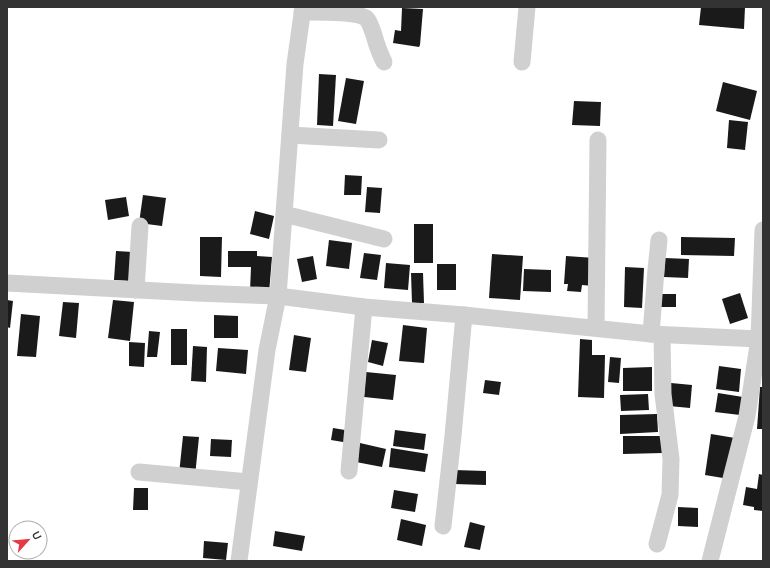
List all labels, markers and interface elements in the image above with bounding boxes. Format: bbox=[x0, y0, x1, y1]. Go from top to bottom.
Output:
north arrow bbox=[8, 520, 48, 560]
text: U bbox=[29, 529, 45, 542]

